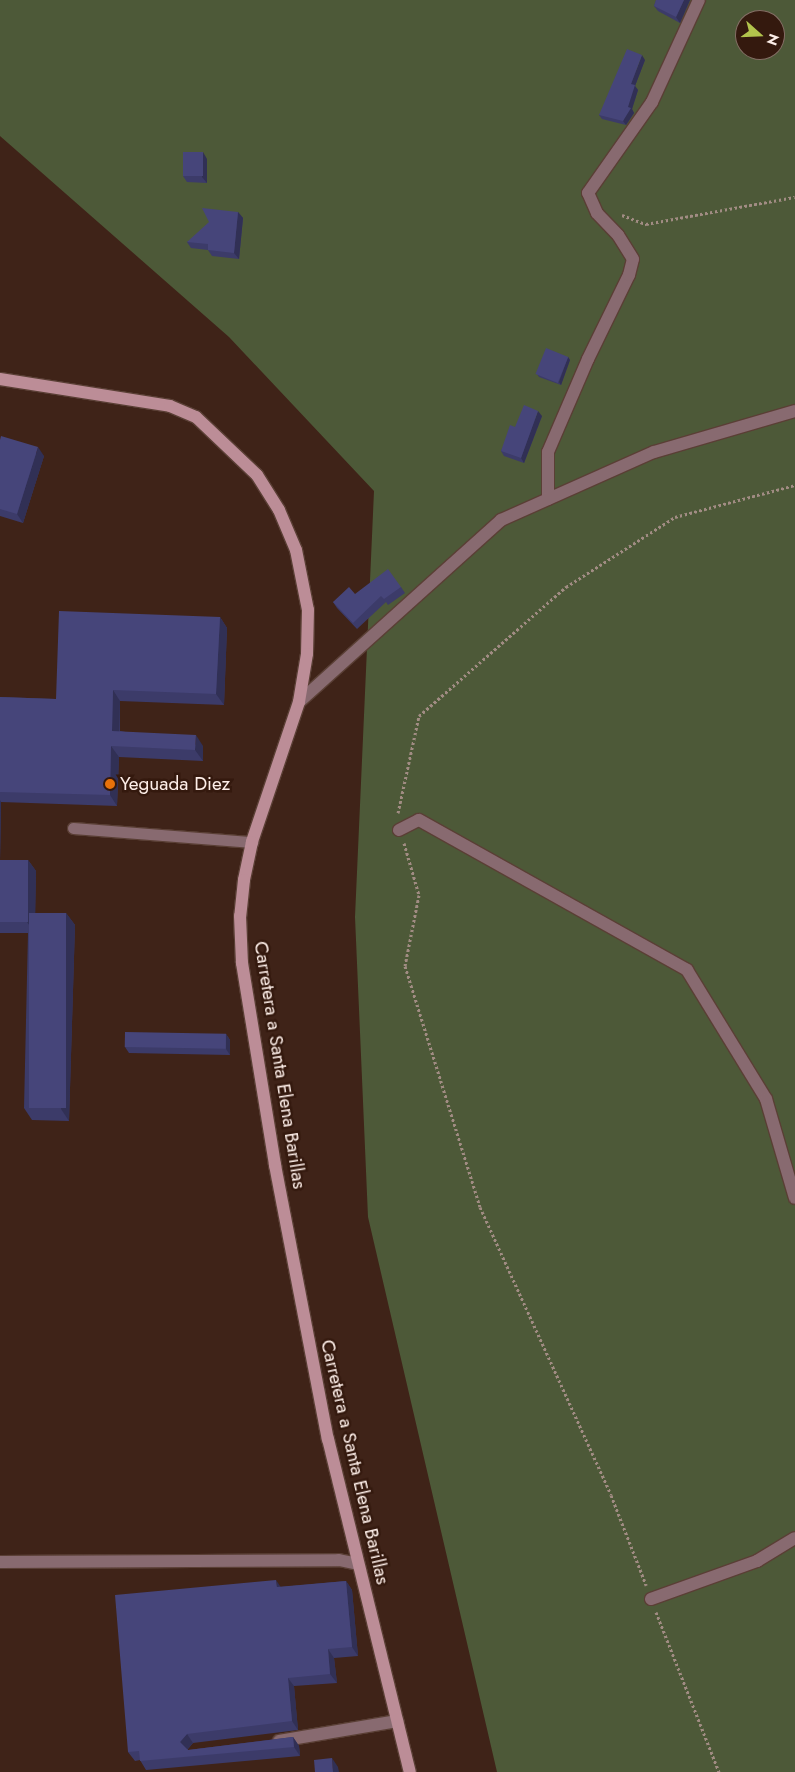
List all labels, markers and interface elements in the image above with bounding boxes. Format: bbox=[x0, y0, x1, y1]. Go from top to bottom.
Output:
north arrow bbox=[735, 10, 785, 60]
text: N bbox=[762, 31, 784, 48]
place label: Yeguada Diez bbox=[120, 773, 230, 795]
marker: Yeguada Diez bbox=[104, 778, 116, 790]
street label: Carretera a Santa Elena Barillas bbox=[249, 940, 311, 1190]
street label: Carretera a Santa Elena Barillas bbox=[316, 1337, 394, 1587]

